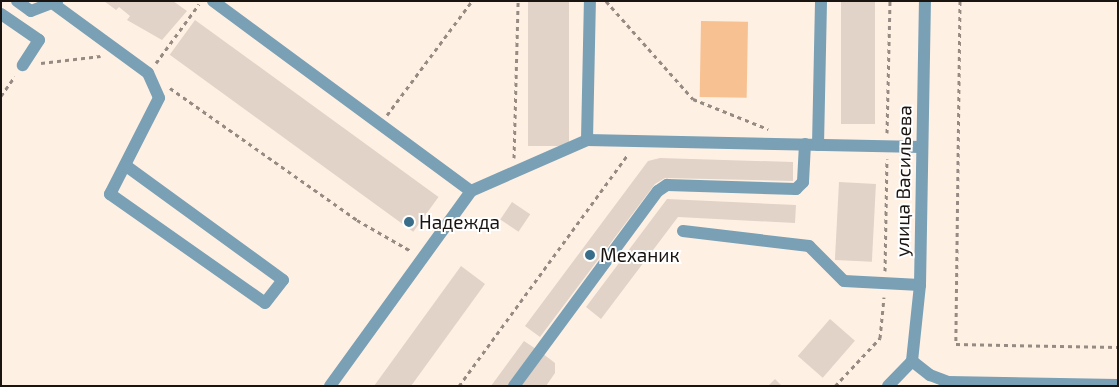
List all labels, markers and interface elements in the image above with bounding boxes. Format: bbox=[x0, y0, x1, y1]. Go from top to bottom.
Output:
street label: улица Васильева bbox=[890, 105, 916, 257]
place label: Надежда bbox=[419, 211, 500, 233]
marker: Надежда bbox=[403, 216, 415, 228]
place label: Механик bbox=[600, 244, 680, 266]
marker: Механик bbox=[584, 249, 596, 261]

